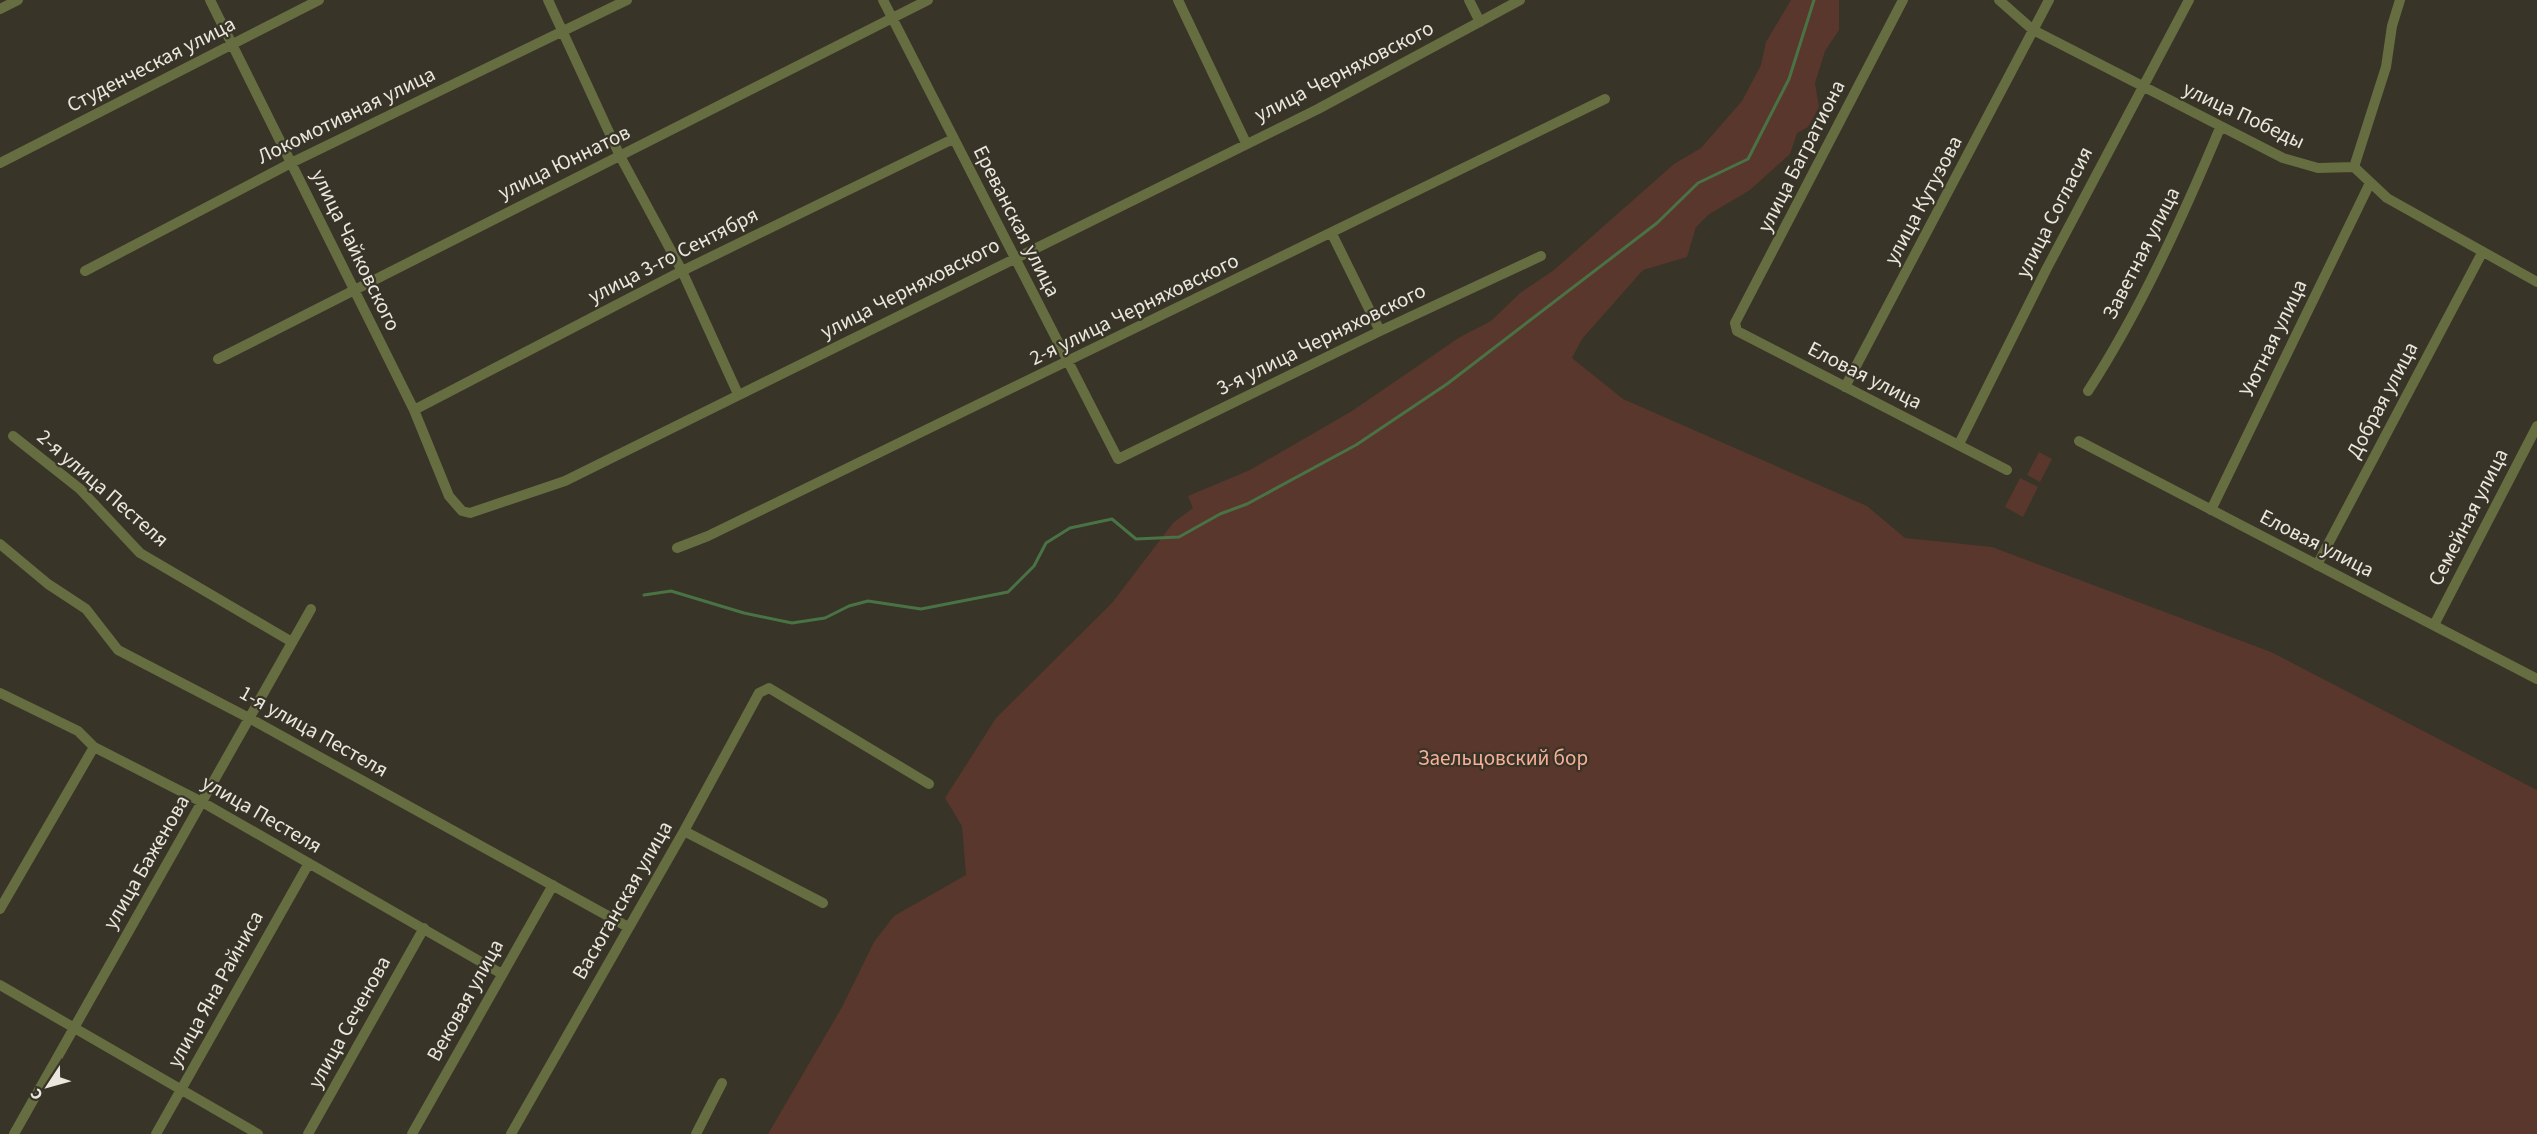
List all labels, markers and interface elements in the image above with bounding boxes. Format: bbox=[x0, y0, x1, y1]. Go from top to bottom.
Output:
street label: Студенческая улица bbox=[61, 8, 241, 120]
street label: улица Черняховского bbox=[1249, 13, 1439, 129]
street label: Локомотивная улица bbox=[252, 59, 440, 171]
street label: улица Победы bbox=[2178, 74, 2310, 156]
street label: улица Багратиона bbox=[1750, 75, 1852, 237]
street label: улица Юннатов bbox=[493, 117, 635, 207]
street label: улица Кутузова bbox=[1876, 130, 1970, 270]
street label: Ереванская улица bbox=[966, 140, 1068, 302]
street label: улица Согласия bbox=[2008, 141, 2100, 283]
street label: улица Чайковского bbox=[304, 164, 408, 336]
street label: Заветная улица bbox=[2095, 182, 2187, 324]
street label: улица 3-го Сентября bbox=[583, 199, 763, 311]
street label: улица Черняховского bbox=[815, 230, 1005, 346]
street label: 2-я улица Черняховского bbox=[1024, 245, 1244, 373]
street label: Уютная улица bbox=[2232, 274, 2314, 402]
street label: 3-я улица Черняховского bbox=[1211, 275, 1431, 403]
street label: Еловая улица bbox=[1803, 333, 1927, 417]
street label: Добрая улица bbox=[2339, 336, 2425, 464]
street label: 2-я улица Пестеля bbox=[30, 422, 176, 554]
street label: Семейная улица bbox=[2420, 443, 2516, 591]
street label: Еловая улица bbox=[2255, 501, 2379, 585]
street label: 1-я улица Пестеля bbox=[234, 678, 394, 784]
park label: Заельцовский бор bbox=[1418, 743, 1588, 773]
street label: улица Пестеля bbox=[196, 767, 328, 861]
street label: улица Баженова bbox=[95, 789, 197, 935]
street label: Васюганская улица bbox=[564, 815, 680, 985]
street label: улица Яна Райниса bbox=[159, 905, 271, 1073]
street label: Вековая улица bbox=[419, 933, 511, 1067]
street label: улица Сеченова bbox=[300, 950, 398, 1094]
north arrow bbox=[18, 1056, 78, 1116]
text: С bbox=[25, 1084, 48, 1104]

